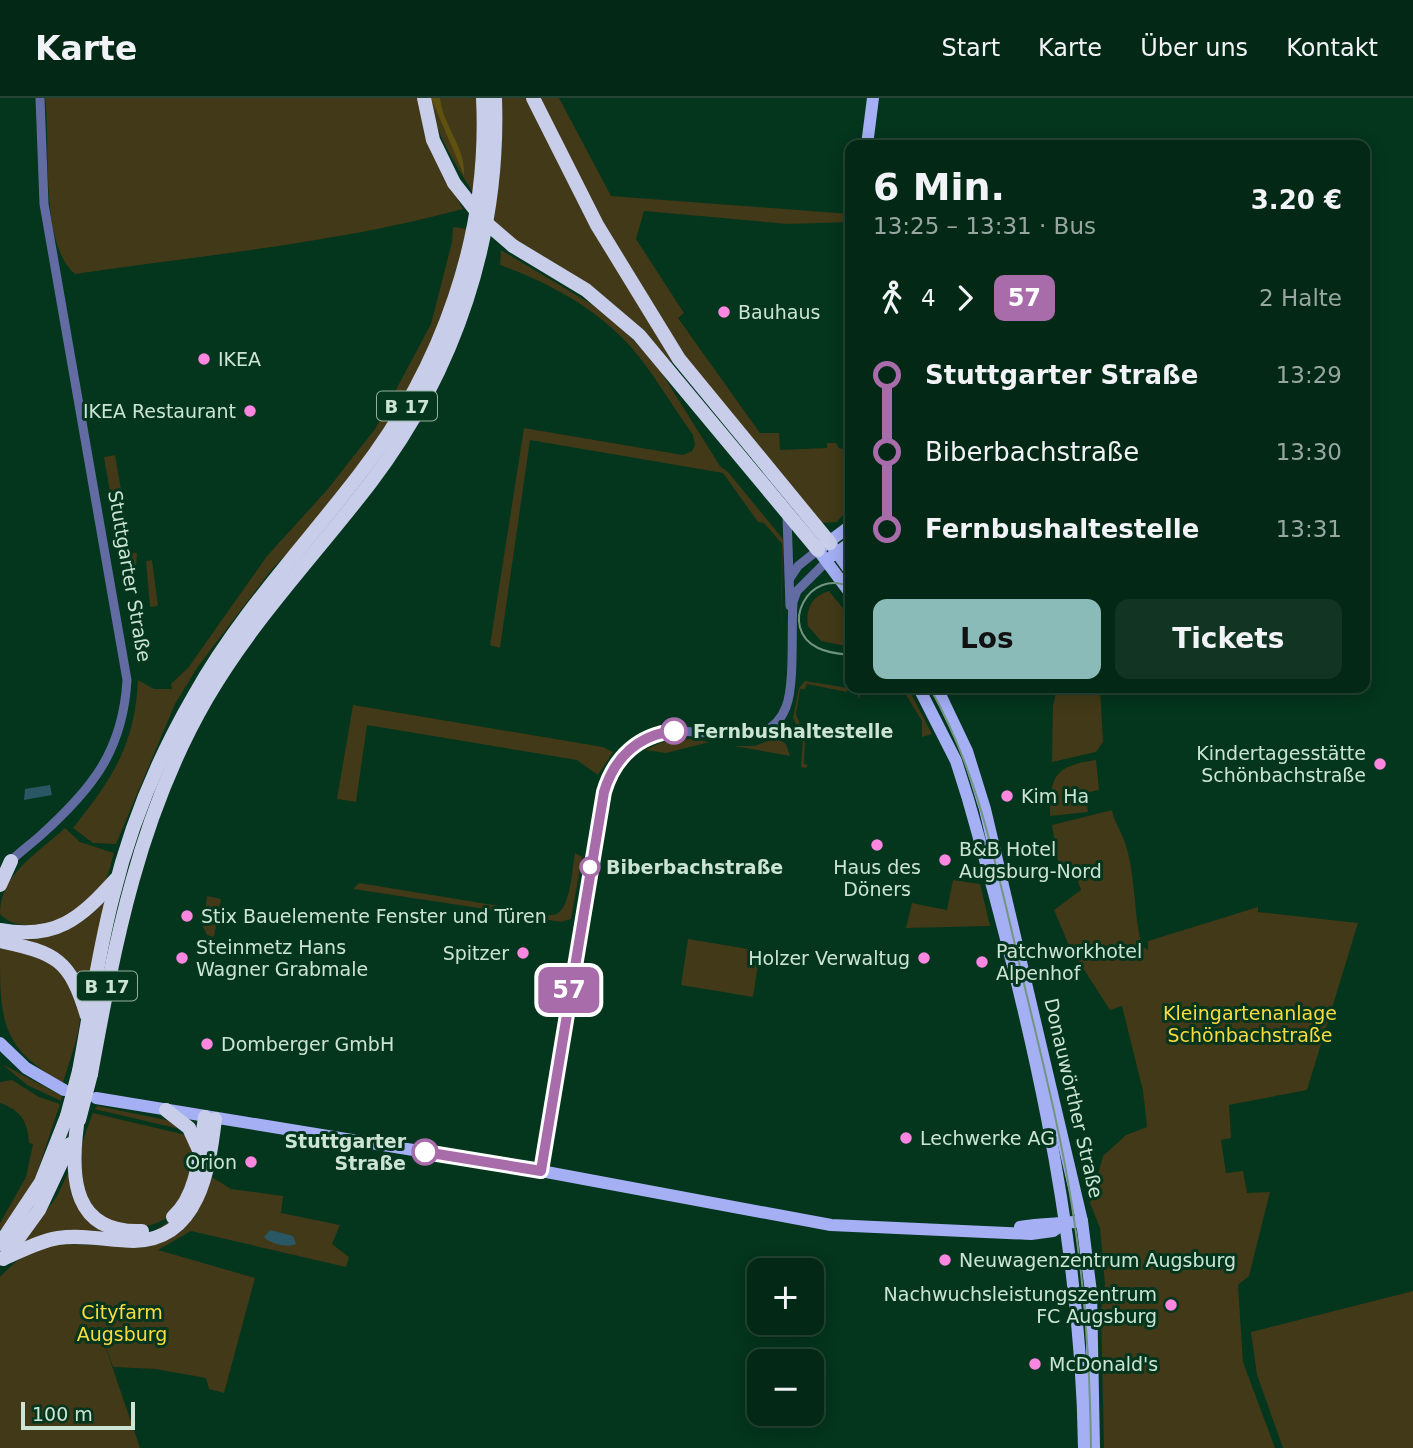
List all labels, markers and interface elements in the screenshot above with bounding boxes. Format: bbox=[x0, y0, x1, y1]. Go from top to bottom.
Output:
text: Karte bbox=[35, 29, 137, 68]
text: Start bbox=[941, 34, 1000, 62]
text: Karte bbox=[1038, 34, 1102, 62]
text: Über uns bbox=[1140, 34, 1248, 62]
text: Kontakt bbox=[1286, 34, 1378, 62]
text: 6 Min. bbox=[873, 165, 1005, 209]
text: 3.20 € bbox=[1251, 185, 1342, 215]
text: 13:25 – 13:31 · Bus bbox=[873, 213, 1096, 239]
icon: walk bbox=[873, 279, 911, 317]
icon: forward bbox=[946, 279, 984, 317]
text: 57 bbox=[1008, 284, 1041, 312]
text: 4 bbox=[921, 285, 936, 311]
text: 2 Halte bbox=[1259, 285, 1342, 311]
place label: Bauhaus bbox=[738, 301, 820, 323]
marker: Bauhaus bbox=[716, 304, 732, 320]
place label: IKEA bbox=[218, 348, 261, 370]
marker: IKEA bbox=[196, 351, 212, 367]
text: Stuttgarter Straße bbox=[925, 360, 1198, 390]
text: 13:29 bbox=[1276, 362, 1342, 388]
road number: B 17 bbox=[377, 392, 437, 420]
place label: IKEA Restaurant bbox=[83, 400, 236, 422]
marker: IKEA Restaurant bbox=[242, 403, 258, 419]
text: Biberbachstraße bbox=[925, 437, 1139, 467]
text: 13:30 bbox=[1276, 439, 1342, 465]
street label: Stuttgarter Straße bbox=[104, 489, 156, 663]
text: Fernbushaltestelle bbox=[925, 514, 1199, 544]
text: 13:31 bbox=[1276, 516, 1342, 542]
button: Los bbox=[873, 599, 1101, 679]
button: Tickets bbox=[1115, 599, 1342, 679]
marker: Fernbushaltestelle bbox=[661, 718, 687, 744]
place label: Fernbushaltestelle bbox=[693, 720, 893, 742]
place label: Kindertagesstätte Schönbachstraße bbox=[1196, 742, 1366, 786]
marker: Kindertagesstätte Schönbachstraße bbox=[1372, 756, 1388, 772]
place label: Kim Ha bbox=[1021, 785, 1089, 807]
marker: Kim Ha bbox=[999, 788, 1015, 804]
marker: Haus des Döners bbox=[869, 837, 885, 853]
place label: B&B Hotel Augsburg-Nord bbox=[959, 838, 1102, 882]
marker: B&B Hotel Augsburg-Nord bbox=[937, 852, 953, 868]
place label: Biberbachstraße bbox=[606, 856, 783, 878]
place label: Haus des Döners bbox=[833, 856, 921, 900]
marker: Biberbachstraße bbox=[580, 857, 600, 877]
place label: Stix Bauelemente Fenster und Türen bbox=[201, 905, 547, 927]
marker: Stix Bauelemente Fenster und Türen bbox=[179, 908, 195, 924]
place label: Steinmetz Hans Wagner Grabmale bbox=[196, 936, 368, 980]
place label: Patchworkhotel Alpenhof bbox=[996, 940, 1142, 984]
place label: Spitzer bbox=[443, 942, 509, 964]
marker: Spitzer bbox=[515, 945, 531, 961]
place label: Holzer Verwaltug bbox=[748, 947, 910, 969]
marker: Steinmetz Hans Wagner Grabmale bbox=[174, 950, 190, 966]
marker: Holzer Verwaltug bbox=[916, 950, 932, 966]
marker: Patchworkhotel Alpenhof bbox=[974, 954, 990, 970]
line badge: 57 bbox=[538, 967, 600, 1013]
road number: B 17 bbox=[77, 972, 137, 1001]
text: 57 bbox=[552, 976, 586, 1004]
street label: Donauwörther Straße bbox=[1040, 996, 1108, 1200]
park label: Kleingartenanlage Schönbachstraße bbox=[1163, 1002, 1337, 1046]
place label: Domberger GmbH bbox=[221, 1033, 394, 1055]
marker: Domberger GmbH bbox=[199, 1036, 215, 1052]
place label: Lechwerke AG bbox=[920, 1127, 1055, 1149]
place label: Stuttgarter Straße bbox=[284, 1130, 407, 1174]
marker: Lechwerke AG bbox=[898, 1130, 914, 1146]
marker: Stuttgarter Straße bbox=[412, 1139, 438, 1165]
place label: Orion bbox=[185, 1151, 237, 1173]
marker: Orion bbox=[243, 1154, 259, 1170]
place label: Neuwagenzentrum Augsburg bbox=[959, 1249, 1236, 1271]
marker: Neuwagenzentrum Augsburg bbox=[937, 1252, 953, 1268]
map controls bbox=[747, 1258, 824, 1426]
button: + bbox=[747, 1258, 824, 1335]
place label: Nachwuchsleistungszentrum FC Augsburg bbox=[884, 1283, 1157, 1327]
marker: Nachwuchsleistungszentrum FC Augsburg bbox=[1163, 1297, 1179, 1313]
park label: Cityfarm Augsburg bbox=[77, 1301, 167, 1345]
button: − bbox=[747, 1349, 824, 1426]
place label: McDonald's bbox=[1049, 1353, 1158, 1375]
marker: McDonald's bbox=[1027, 1356, 1043, 1372]
scale bar bbox=[21, 1399, 135, 1431]
text: 100 m bbox=[32, 1403, 93, 1425]

